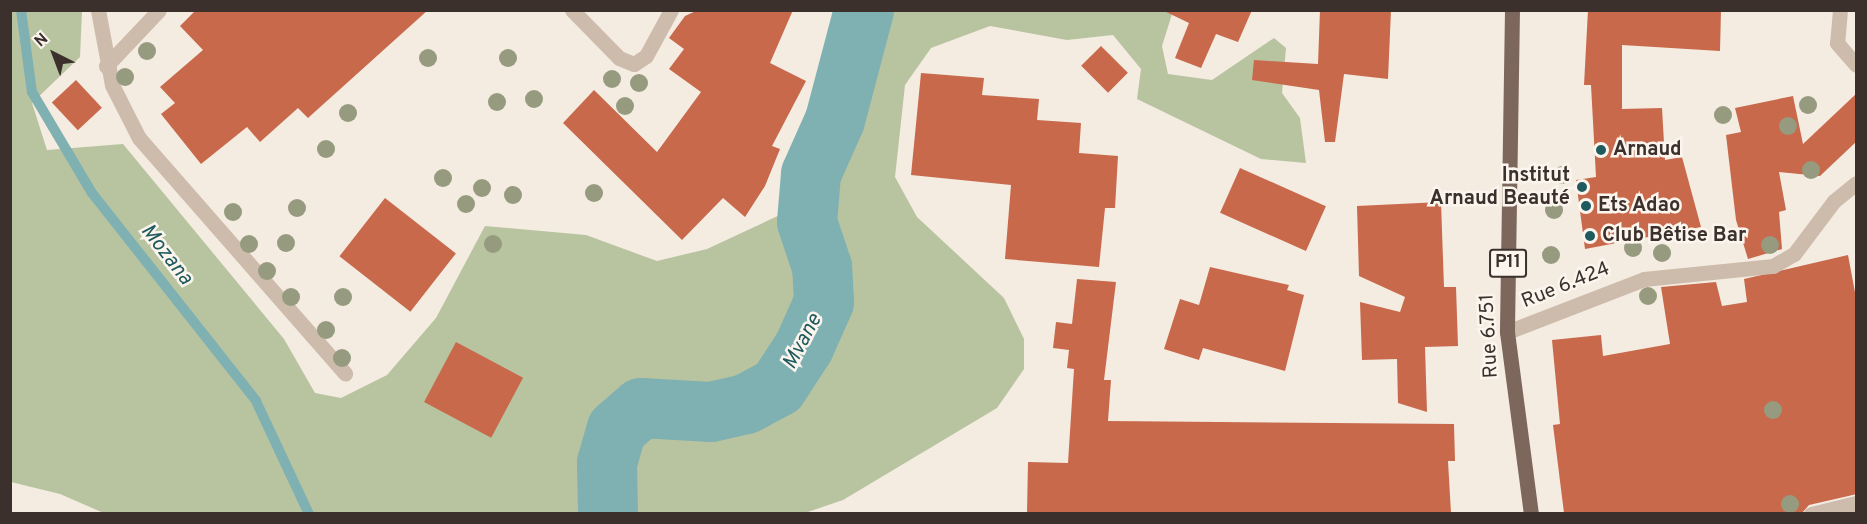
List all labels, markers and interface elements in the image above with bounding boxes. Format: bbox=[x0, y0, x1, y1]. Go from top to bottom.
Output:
north arrow bbox=[24, 24, 84, 84]
text: N bbox=[31, 29, 53, 52]
place label: Arnaud bbox=[1613, 138, 1682, 162]
marker: Arnaud bbox=[1594, 143, 1608, 157]
place label: Institut Arnaud Beauté bbox=[1430, 164, 1570, 211]
marker: Institut Arnaud Beauté bbox=[1575, 180, 1589, 194]
place label: Ets Adao bbox=[1598, 194, 1681, 218]
marker: Ets Adao bbox=[1579, 199, 1593, 213]
water label: Mozana bbox=[134, 220, 198, 290]
place label: Club Bêtise Bar bbox=[1602, 224, 1746, 248]
marker: Club Bêtise Bar bbox=[1583, 229, 1597, 243]
road number: P11 bbox=[1488, 248, 1528, 278]
street label: Rue 6.424 bbox=[1518, 257, 1614, 315]
street label: Rue 6.751 bbox=[1476, 293, 1504, 379]
water label: Mvane bbox=[778, 310, 828, 374]

